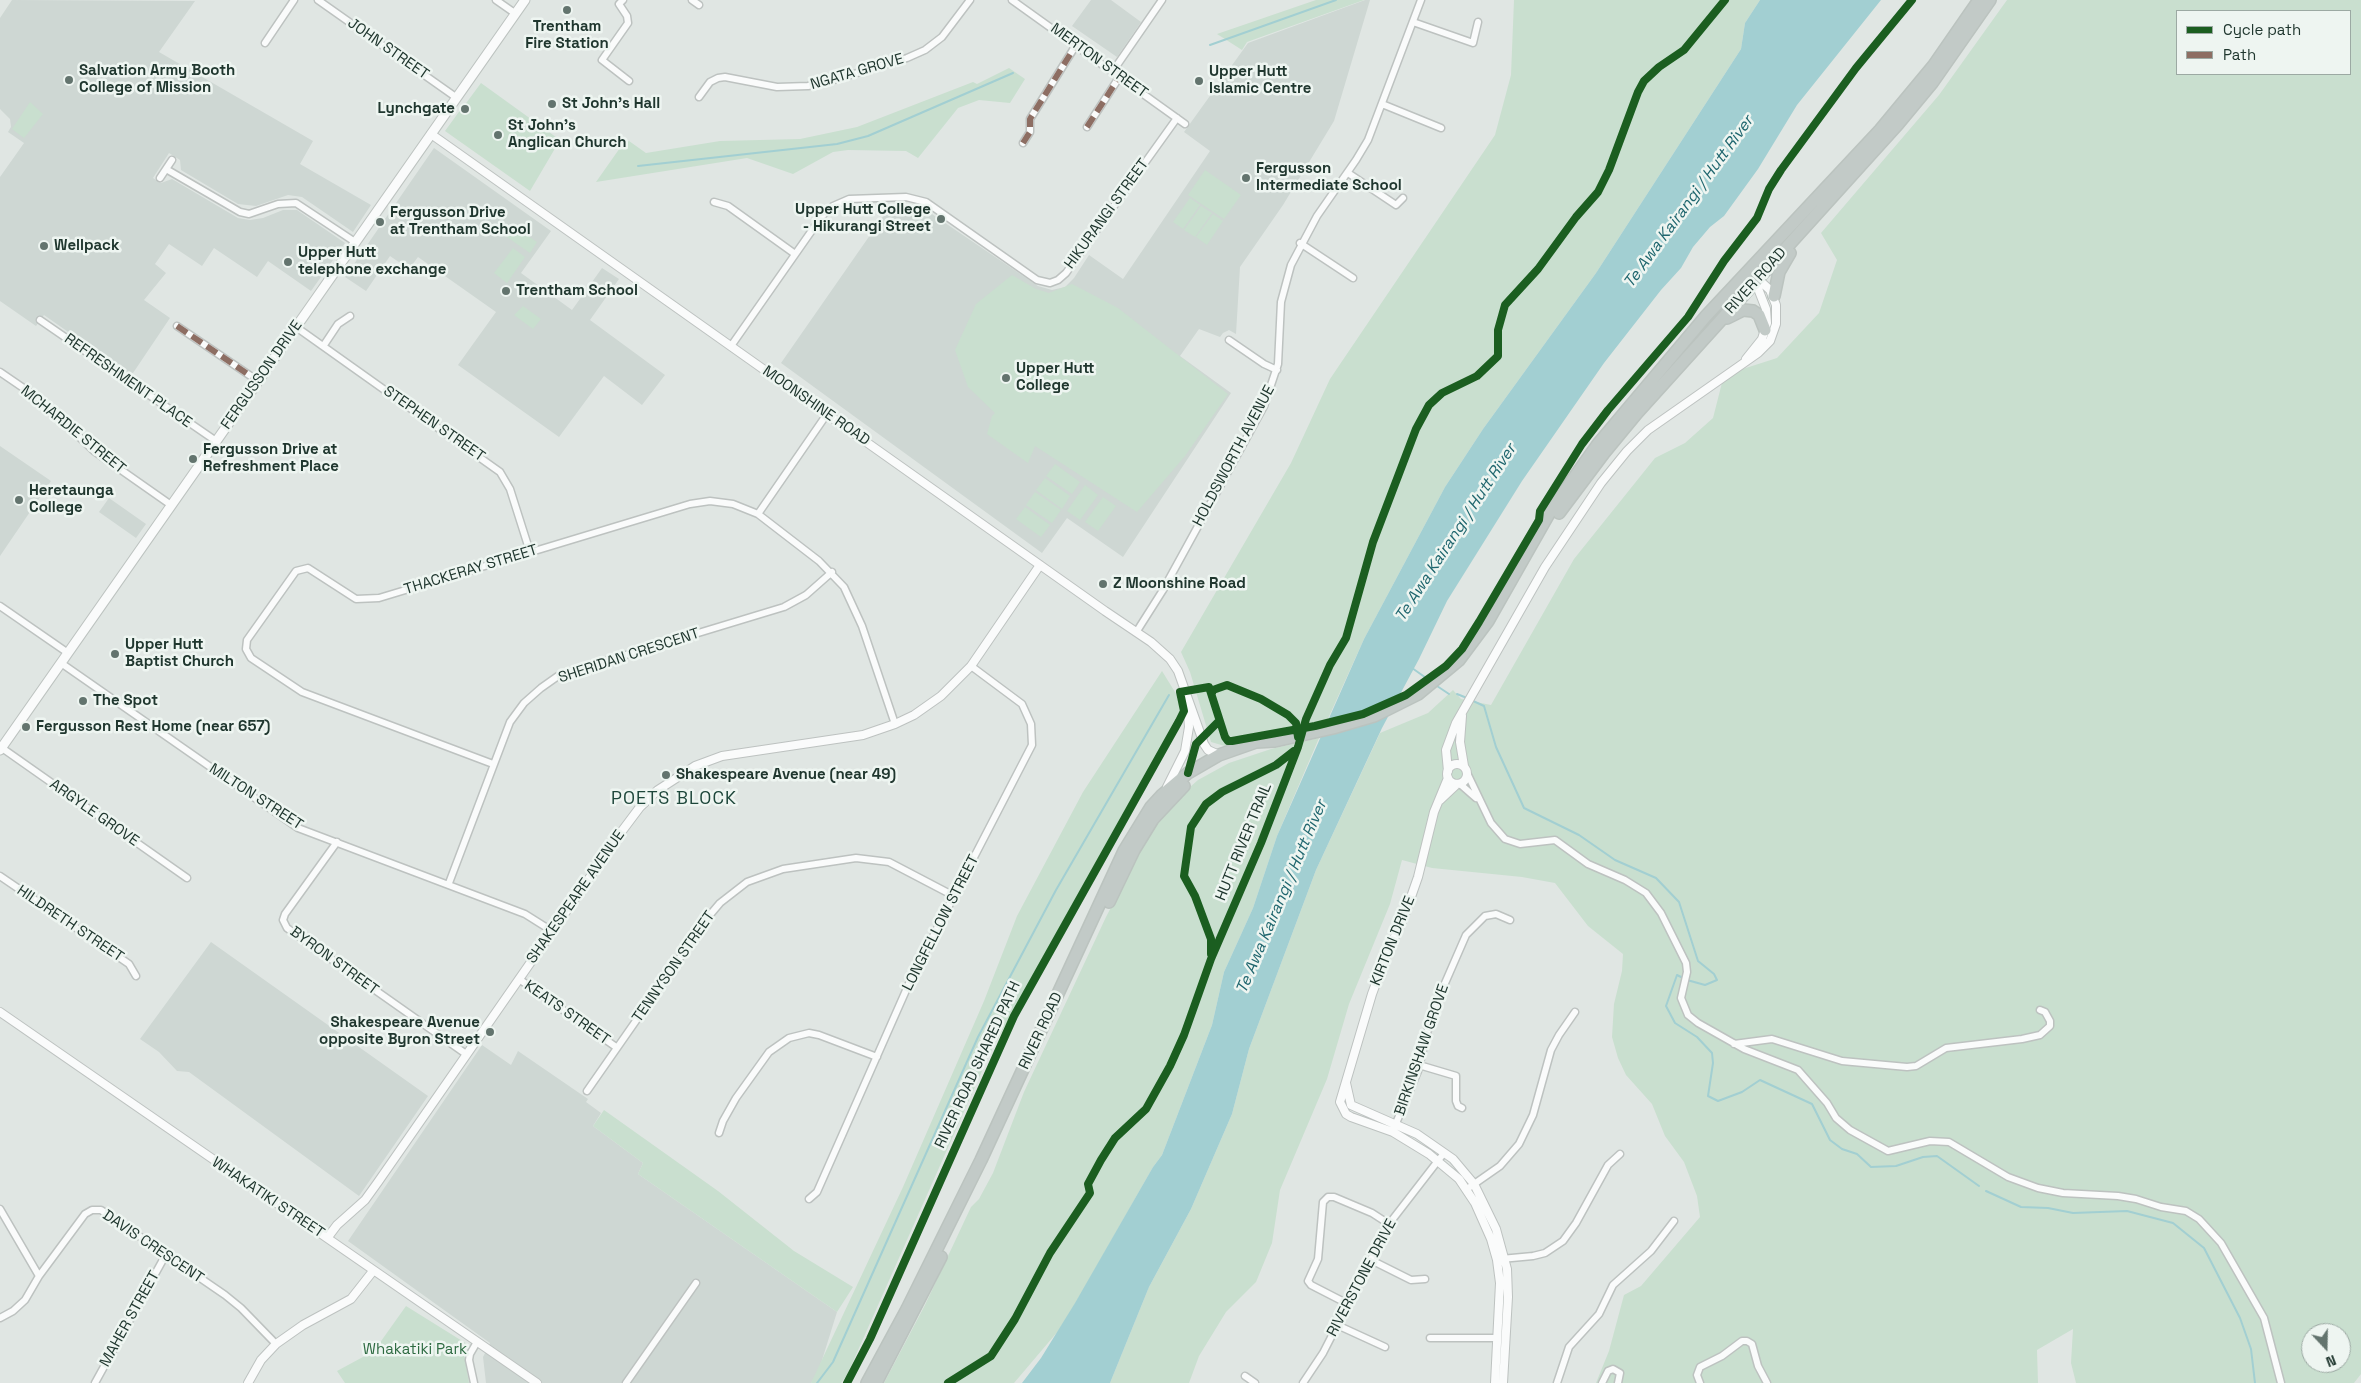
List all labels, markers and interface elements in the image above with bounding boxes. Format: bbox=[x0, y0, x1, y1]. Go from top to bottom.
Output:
marker: Trentham Fire Station bbox=[561, 4, 573, 16]
legend bbox=[2176, 10, 2351, 75]
street label: JOHN STREET bbox=[344, 14, 432, 84]
place label: Trentham Fire Station bbox=[525, 18, 609, 53]
street label: MERTON STREET bbox=[1047, 20, 1151, 102]
text: Cycle path bbox=[2223, 20, 2301, 39]
text: Path bbox=[2223, 45, 2256, 64]
street label: NGATA GROVE bbox=[808, 50, 906, 94]
place label: Salvation Army Booth College of Mission bbox=[79, 62, 235, 97]
place label: Upper Hutt Islamic Centre bbox=[1209, 63, 1311, 98]
marker: Salvation Army Booth College of Mission bbox=[63, 74, 75, 86]
marker: Upper Hutt Islamic Centre bbox=[1193, 75, 1205, 87]
place label: St John's Hall bbox=[562, 95, 660, 113]
marker: St John's Hall bbox=[546, 98, 558, 110]
place label: Lynchgate bbox=[377, 100, 455, 118]
marker: Lynchgate bbox=[459, 103, 471, 115]
water label: Te Awa Kairangi / Hutt River bbox=[1620, 112, 1758, 292]
place label: St John's Anglican Church bbox=[508, 117, 627, 152]
marker: St John's Anglican Church bbox=[492, 129, 504, 141]
street label: HIKURANGI STREET bbox=[1061, 155, 1153, 273]
place label: Fergusson Intermediate School bbox=[1256, 160, 1402, 195]
marker: Fergusson Intermediate School bbox=[1240, 172, 1252, 184]
place label: Upper Hutt College - Hikurangi Street bbox=[795, 201, 931, 236]
place label: Fergusson Drive at Trentham School bbox=[390, 204, 531, 239]
marker: Upper Hutt College - Hikurangi Street bbox=[935, 213, 947, 225]
marker: Fergusson Drive at Trentham School bbox=[374, 216, 386, 228]
place label: Wellpack bbox=[54, 237, 119, 255]
marker: Wellpack bbox=[38, 240, 50, 252]
place label: Upper Hutt telephone exchange bbox=[298, 244, 446, 279]
street label: RIVER ROAD bbox=[1722, 244, 1790, 318]
marker: Upper Hutt telephone exchange bbox=[282, 256, 294, 268]
place label: Trentham School bbox=[516, 282, 638, 300]
marker: Trentham School bbox=[500, 285, 512, 297]
street label: FERGUSSON DRIVE bbox=[218, 317, 306, 433]
street label: REFRESHMENT PLACE bbox=[61, 330, 195, 432]
place label: Upper Hutt College bbox=[1016, 360, 1094, 395]
street label: MOONSHINE ROAD bbox=[759, 362, 873, 450]
marker: Upper Hutt College bbox=[1000, 372, 1012, 384]
street label: MCHARDIE STREET bbox=[17, 382, 129, 478]
street label: STEPHEN STREET bbox=[380, 382, 488, 466]
street label: HOLDSWORTH AVENUE bbox=[1189, 383, 1279, 529]
place label: Fergusson Drive at Refreshment Place bbox=[203, 441, 339, 476]
water label: Te Awa Kairangi / Hutt River bbox=[1391, 441, 1521, 625]
marker: Fergusson Drive at Refreshment Place bbox=[187, 453, 199, 465]
place label: Heretaunga College bbox=[29, 482, 114, 517]
marker: Heretaunga College bbox=[13, 494, 25, 506]
street label: THACKERAY STREET bbox=[402, 541, 540, 599]
place label: Z Moonshine Road bbox=[1113, 575, 1246, 593]
marker: Z Moonshine Road bbox=[1097, 578, 1109, 590]
street label: SHERIDAN CRESCENT bbox=[556, 625, 702, 687]
place label: Upper Hutt Baptist Church bbox=[125, 636, 234, 671]
marker: Upper Hutt Baptist Church bbox=[109, 648, 121, 660]
place label: The Spot bbox=[93, 692, 158, 710]
marker: The Spot bbox=[77, 695, 89, 707]
place label: Fergusson Rest Home (near 657) bbox=[36, 718, 270, 736]
marker: Fergusson Rest Home (near 657) bbox=[20, 721, 32, 733]
street label: MILTON STREET bbox=[206, 760, 306, 834]
place label: Shakespeare Avenue (near 49) bbox=[676, 766, 896, 784]
marker: Shakespeare Avenue (near 49) bbox=[660, 769, 672, 781]
street label: ARGYLE GROVE bbox=[46, 776, 142, 850]
street label: HUTT RIVER TRAIL bbox=[1212, 781, 1276, 903]
district label: POETS BLOCK bbox=[610, 788, 738, 810]
water label: Te Awa Kairangi / Hutt River bbox=[1233, 797, 1331, 997]
street label: SHAKESPEARE AVENUE bbox=[523, 827, 629, 967]
street label: LONGFELLOW STREET bbox=[899, 852, 983, 994]
street label: HILDRETH STREET bbox=[13, 882, 127, 966]
street label: KIRTON DRIVE bbox=[1367, 894, 1419, 988]
street label: TENNYSON STREET bbox=[629, 908, 719, 1026]
street label: BYRON STREET bbox=[286, 923, 382, 999]
street label: KEATS STREET bbox=[521, 977, 613, 1049]
street label: RIVER ROAD SHARED PATH bbox=[931, 979, 1025, 1151]
street label: BIRKINSHAW GROVE bbox=[1391, 982, 1453, 1118]
street label: RIVER ROAD bbox=[1015, 990, 1067, 1072]
place label: Shakespeare Avenue opposite Byron Street bbox=[319, 1014, 480, 1049]
marker: Shakespeare Avenue opposite Byron Street bbox=[484, 1026, 496, 1038]
street label: WHAKATIKI STREET bbox=[208, 1154, 328, 1242]
street label: DAVIS CRESCENT bbox=[99, 1207, 207, 1287]
street label: RIVERSTONE DRIVE bbox=[1323, 1216, 1401, 1340]
street label: MAHER STREET bbox=[96, 1268, 164, 1370]
north arrow bbox=[2301, 1323, 2351, 1373]
park label: Whakatiki Park bbox=[363, 1341, 467, 1359]
text: N bbox=[2323, 1351, 2339, 1371]

